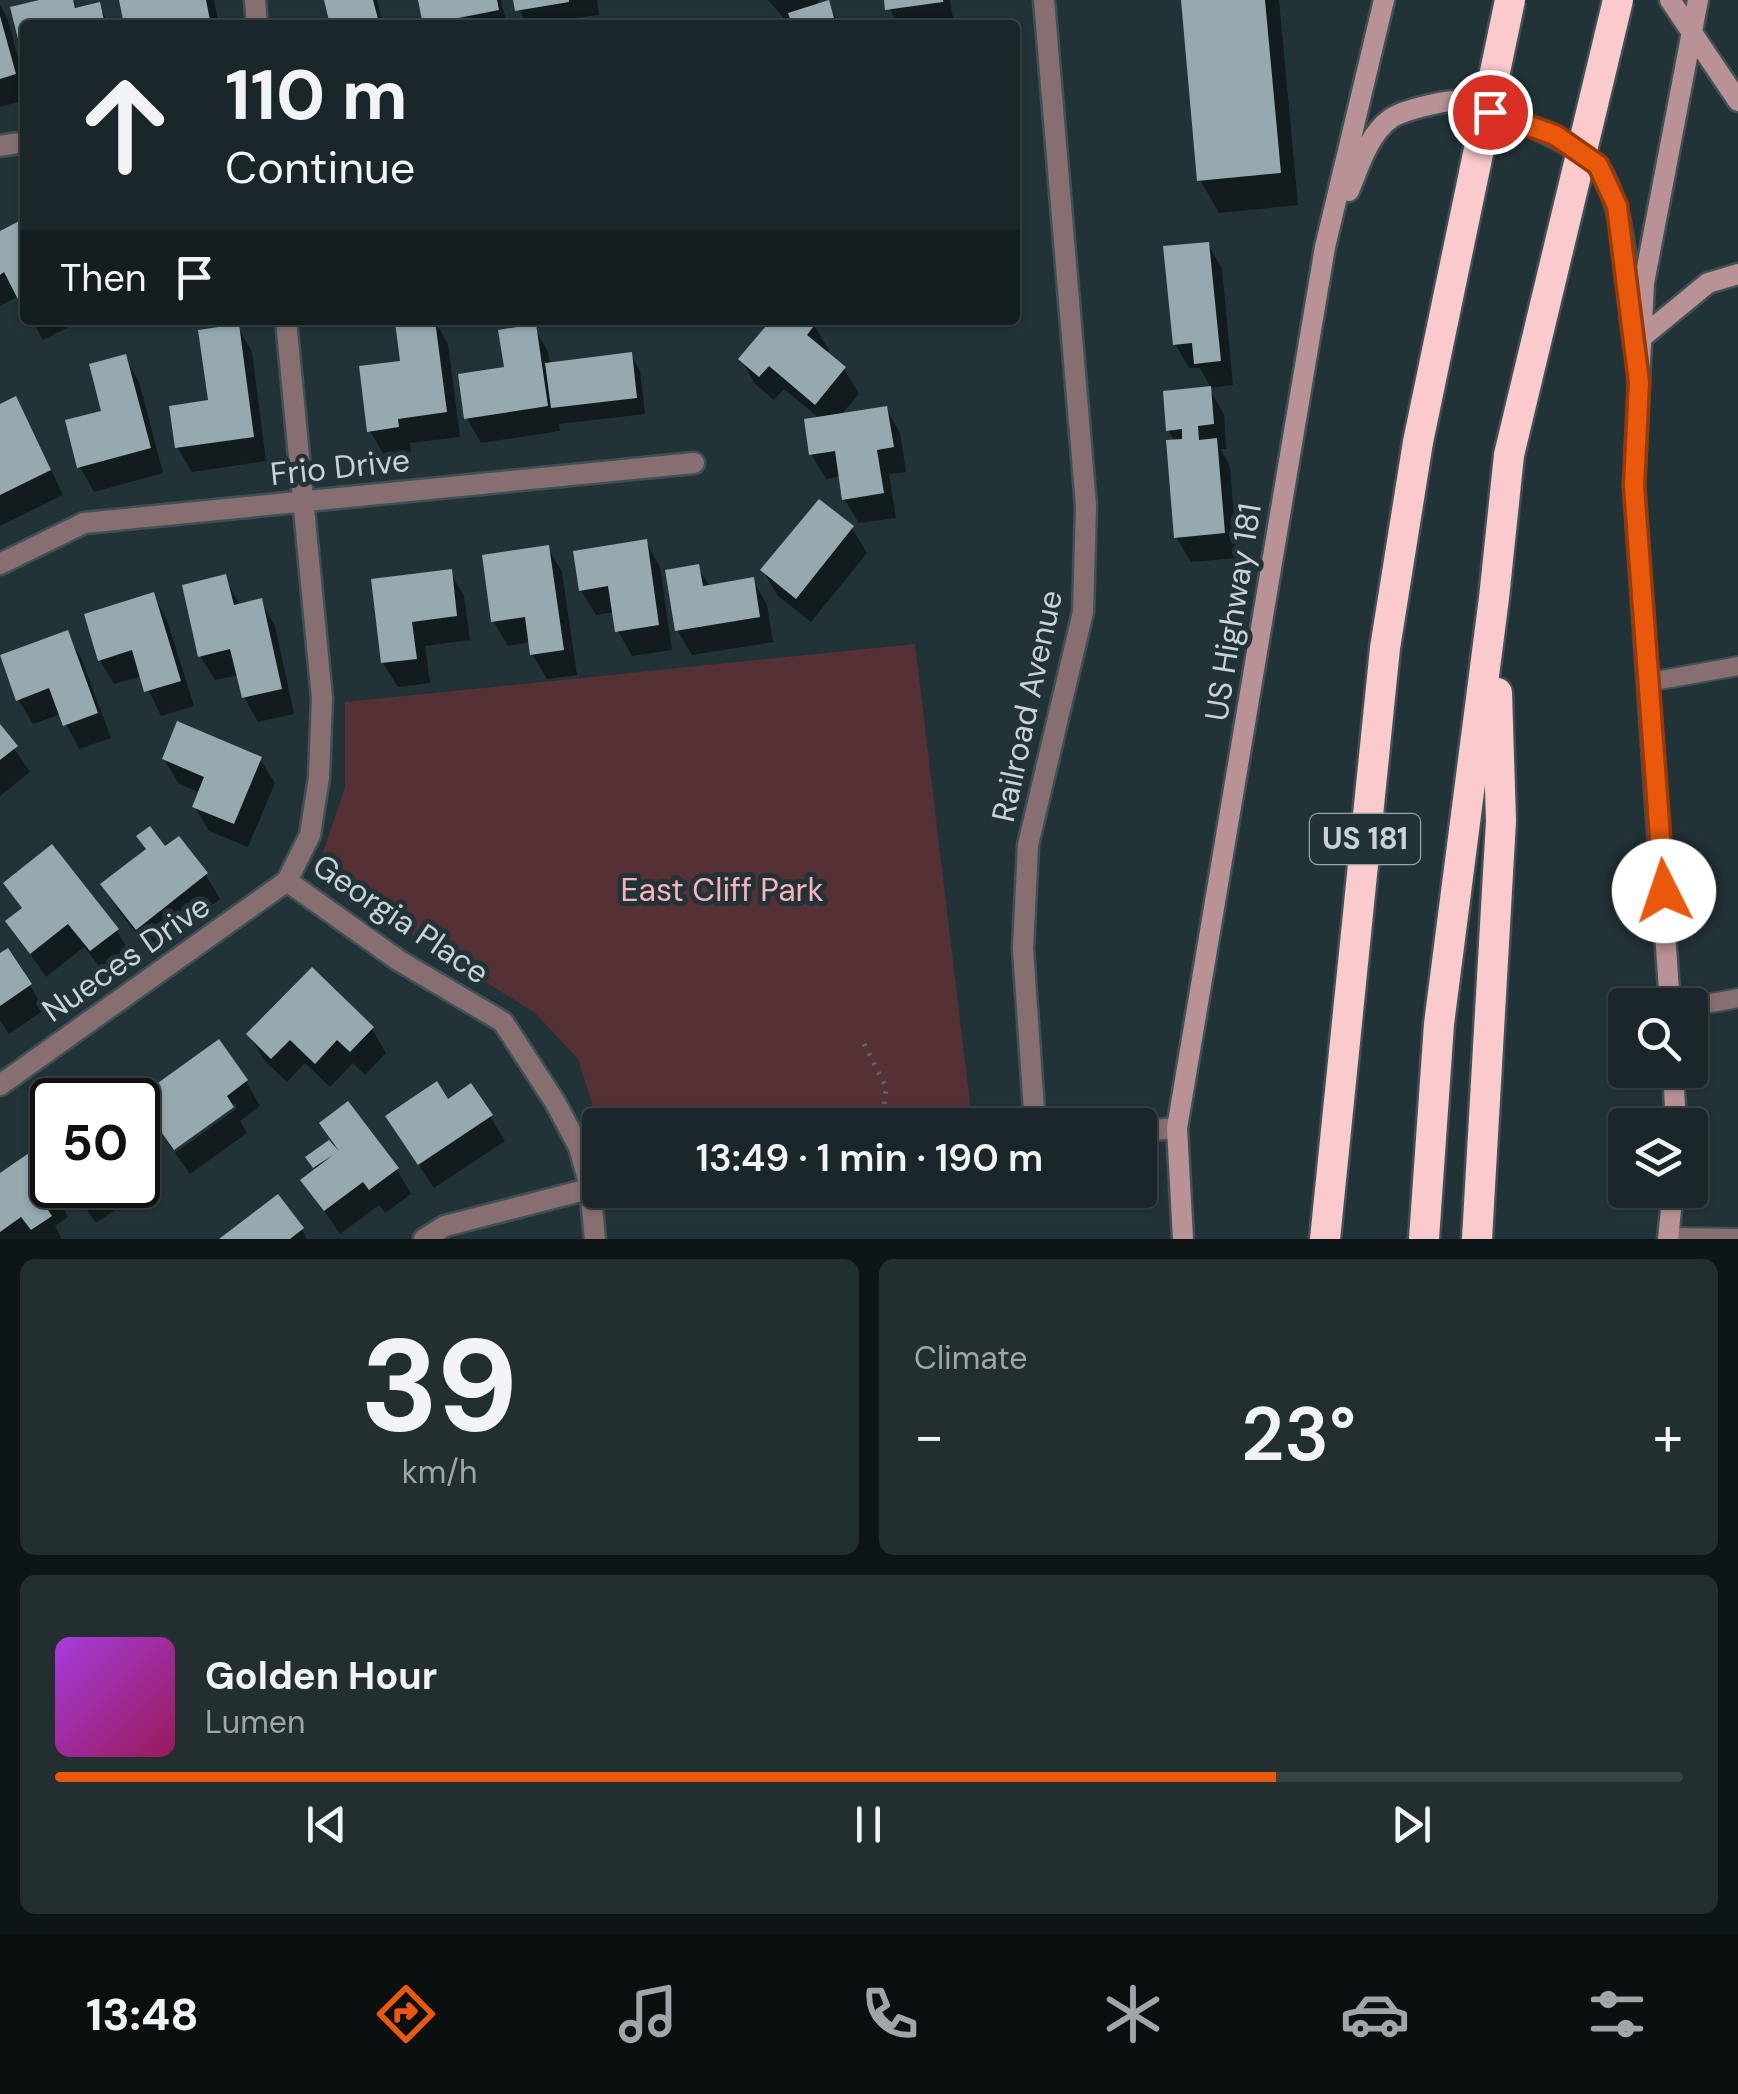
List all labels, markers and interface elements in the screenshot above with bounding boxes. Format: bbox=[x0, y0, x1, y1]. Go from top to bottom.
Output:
text: 110 m bbox=[225, 50, 408, 141]
icon: ahead bbox=[60, 60, 190, 190]
pin bbox=[1448, 70, 1533, 155]
icon: arrive bbox=[1463, 85, 1518, 140]
text: Continue bbox=[225, 138, 415, 197]
icon: arrive bbox=[167, 250, 222, 305]
text: Then bbox=[60, 253, 147, 303]
street label: Frio Drive bbox=[268, 439, 412, 495]
street label: US Highway 181 bbox=[1195, 500, 1271, 724]
street label: Railroad Avenue bbox=[982, 586, 1072, 826]
road number: US 181 bbox=[1310, 814, 1420, 864]
position arrow bbox=[1612, 839, 1716, 943]
street label: Georgia Place bbox=[305, 845, 497, 993]
park label: East Cliff Park bbox=[620, 869, 824, 911]
street label: Nueces Drive bbox=[34, 885, 218, 1031]
map controls bbox=[1608, 988, 1708, 1208]
button: search bbox=[1608, 988, 1708, 1088]
speed limit sign: 50 bbox=[30, 1078, 160, 1208]
button: layers bbox=[1608, 1108, 1708, 1208]
text: 13:49 · 1 min · 190 m bbox=[696, 1133, 1043, 1183]
text: 39 bbox=[361, 1301, 518, 1470]
text: Climate bbox=[914, 1337, 1028, 1379]
text: 23° bbox=[1241, 1386, 1356, 1483]
text: − bbox=[914, 1400, 944, 1472]
text: + bbox=[1653, 1400, 1683, 1472]
text: km/h bbox=[402, 1451, 477, 1493]
text: Golden Hour bbox=[205, 1651, 437, 1701]
text: Lumen bbox=[205, 1701, 305, 1743]
icon: previous bbox=[299, 1797, 354, 1852]
icon: pause bbox=[841, 1797, 896, 1852]
icon: next bbox=[1384, 1797, 1439, 1852]
icon: directions bbox=[371, 1979, 441, 2049]
icon: music bbox=[613, 1979, 683, 2049]
icon: phone bbox=[855, 1979, 925, 2049]
icon: climate bbox=[1098, 1979, 1168, 2049]
icon: car bbox=[1340, 1979, 1410, 2049]
icon: filters bbox=[1582, 1979, 1652, 2049]
text: 13:48 bbox=[86, 1985, 199, 2044]

